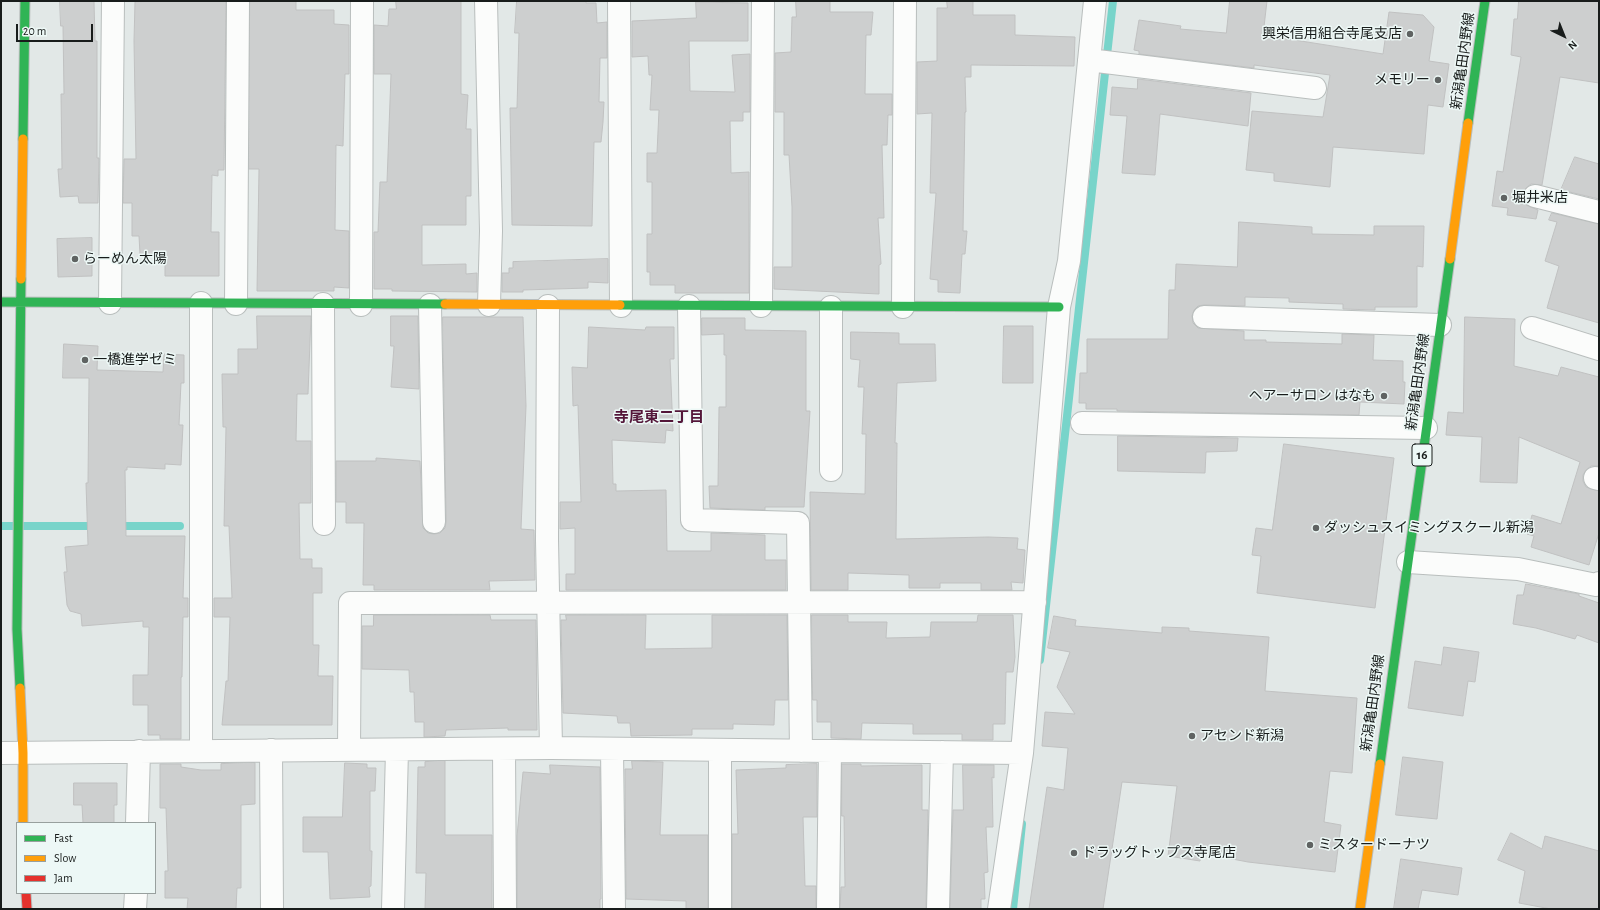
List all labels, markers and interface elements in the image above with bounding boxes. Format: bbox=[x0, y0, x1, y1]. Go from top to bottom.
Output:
street label: 新潟亀田内野線 bbox=[1448, 11, 1478, 111]
scale bar bbox=[18, 16, 95, 42]
north arrow bbox=[1544, 16, 1584, 56]
text: 20 m bbox=[23, 25, 46, 37]
place label: 興栄信用組合寺尾支店 bbox=[1262, 26, 1402, 42]
marker: 興栄信用組合寺尾支店 bbox=[1405, 29, 1415, 39]
text: N bbox=[1566, 39, 1579, 52]
place label: メモリー bbox=[1374, 72, 1430, 88]
marker: メモリー bbox=[1433, 75, 1443, 85]
place label: 堀井米店 bbox=[1512, 190, 1568, 206]
marker: 堀井米店 bbox=[1499, 193, 1509, 203]
place label: らーめん太陽 bbox=[83, 251, 167, 267]
marker: らーめん太陽 bbox=[70, 254, 80, 264]
street label: 新潟亀田内野線 bbox=[1403, 332, 1433, 432]
place label: 一橋進学ゼミ bbox=[93, 352, 177, 368]
marker: 一橋進学ゼミ bbox=[80, 355, 90, 365]
place label: ヘアーサロン はなも bbox=[1249, 388, 1376, 404]
marker: ヘアーサロン はなも bbox=[1379, 391, 1389, 401]
district label: 寺尾東二丁目 bbox=[614, 408, 704, 426]
road number: 16 bbox=[1412, 444, 1432, 466]
place label: ダッシュスイミングスクール新潟 bbox=[1324, 520, 1534, 536]
marker: ダッシュスイミングスクール新潟 bbox=[1311, 523, 1321, 533]
street label: 新潟亀田内野線 bbox=[1358, 653, 1388, 753]
place label: アセンド新潟 bbox=[1200, 728, 1284, 744]
marker: アセンド新潟 bbox=[1187, 731, 1197, 741]
legend bbox=[16, 822, 156, 894]
text: Fast bbox=[54, 832, 73, 844]
place label: ミスタードーナツ bbox=[1318, 837, 1430, 853]
marker: ミスタードーナツ bbox=[1305, 840, 1315, 850]
place label: ドラッグトップス寺尾店 bbox=[1082, 845, 1236, 861]
marker: ドラッグトップス寺尾店 bbox=[1069, 848, 1079, 858]
text: Slow bbox=[54, 852, 76, 864]
text: Jam bbox=[54, 872, 73, 884]

